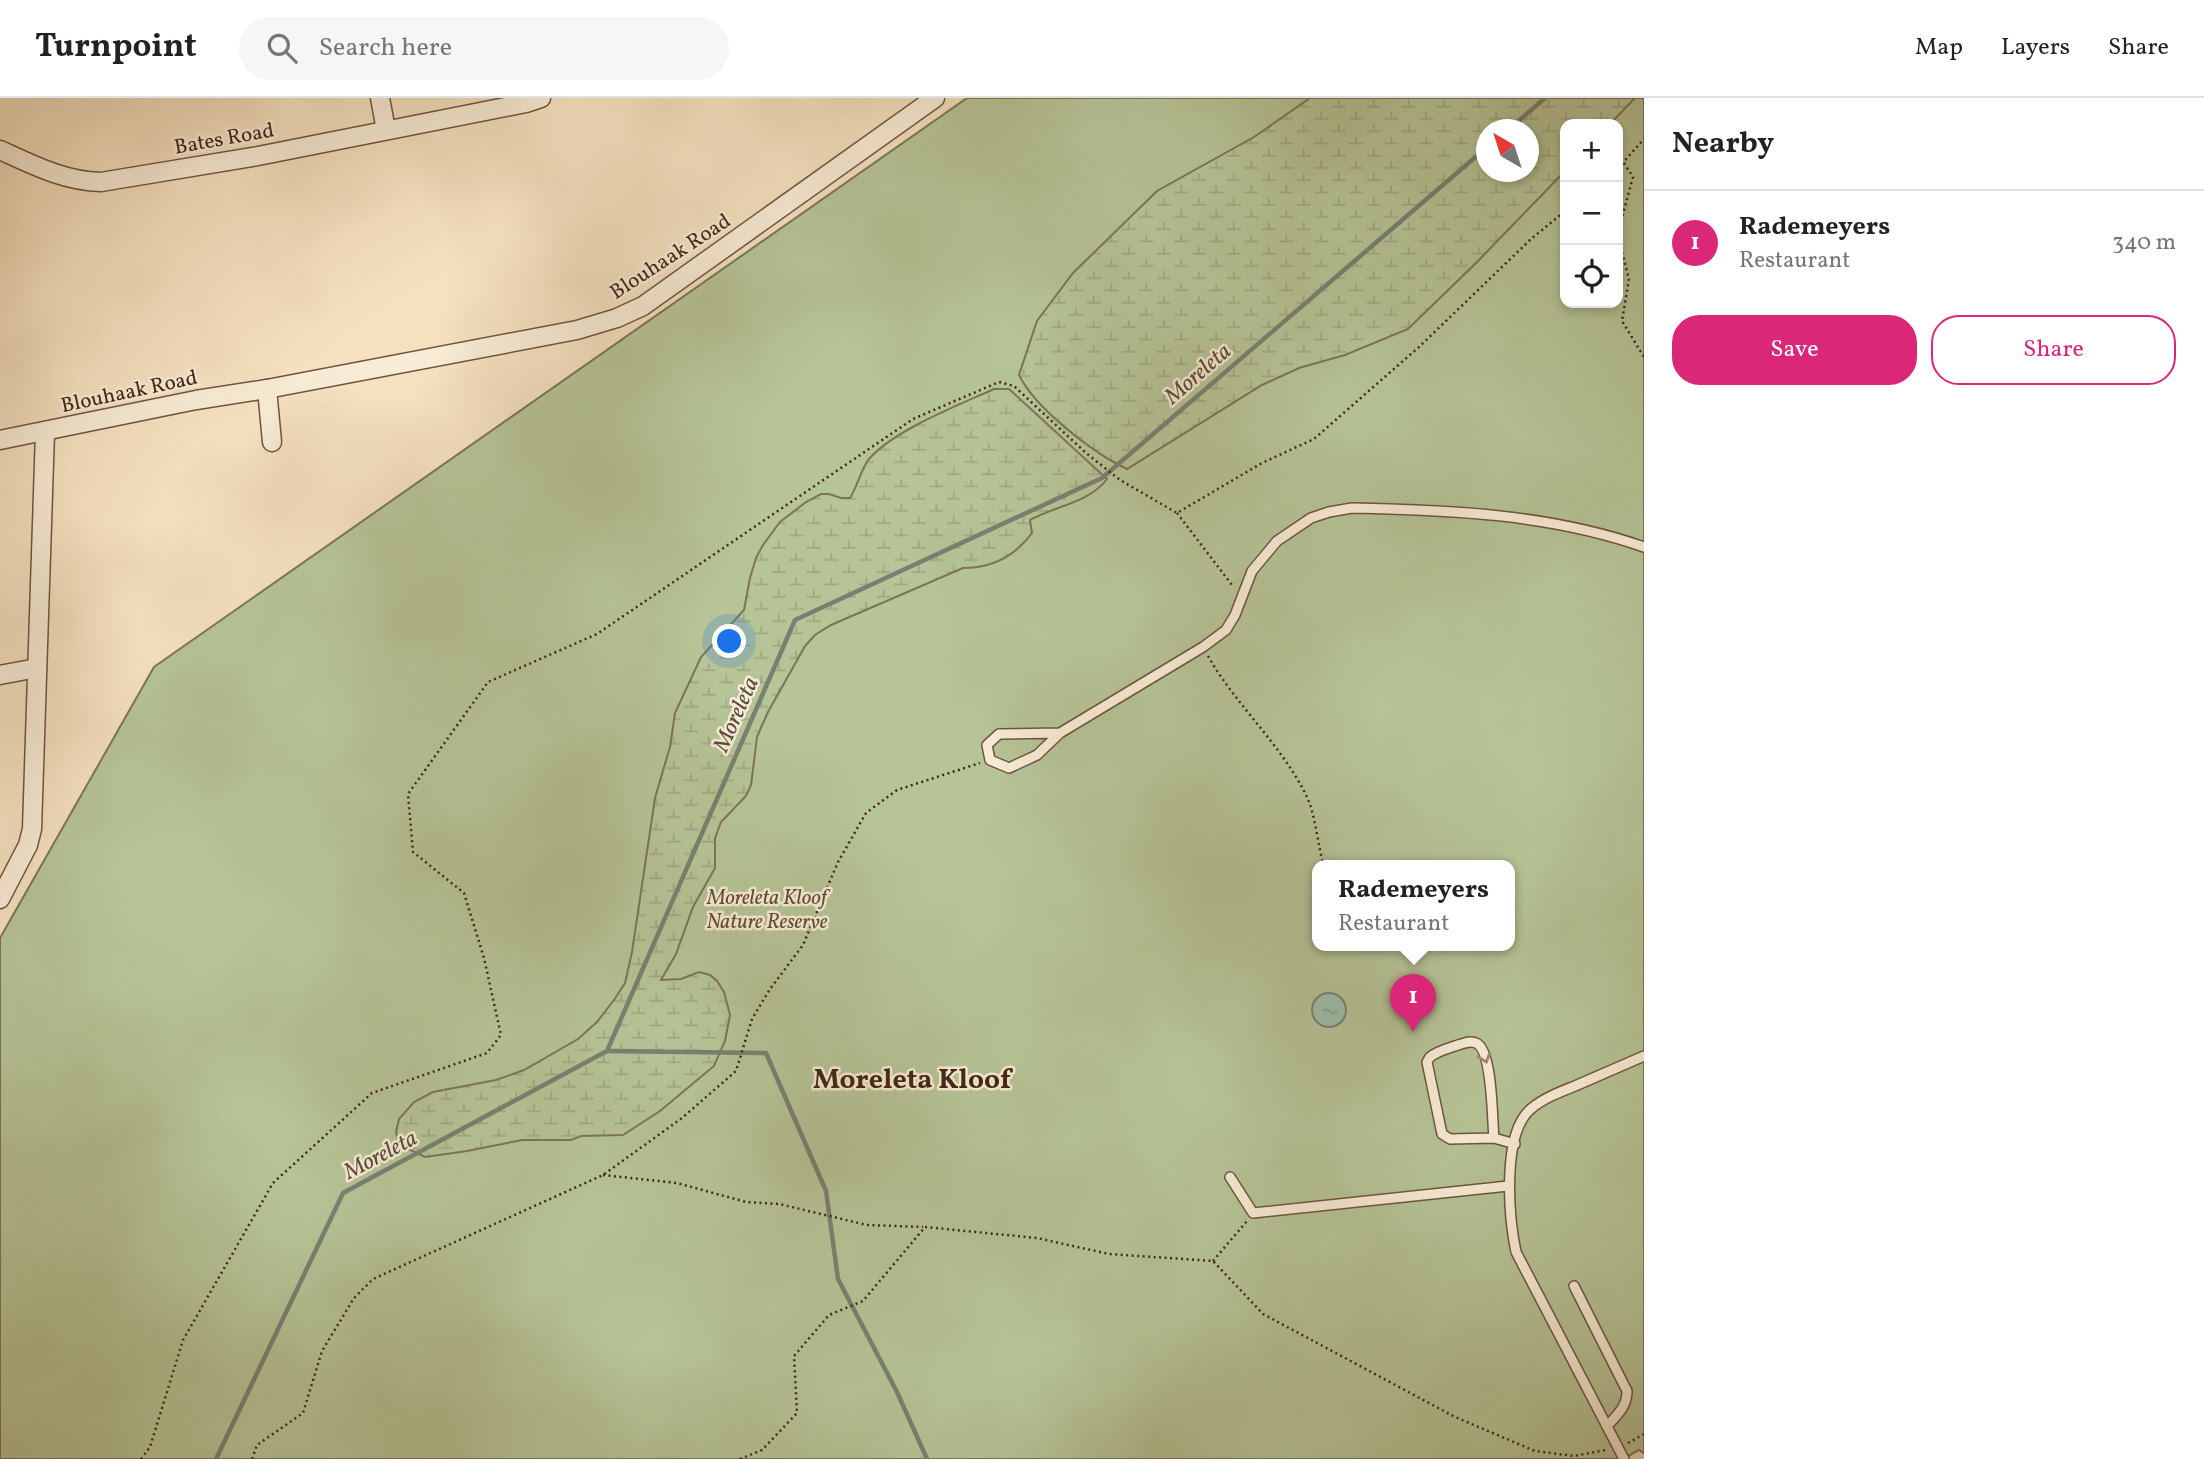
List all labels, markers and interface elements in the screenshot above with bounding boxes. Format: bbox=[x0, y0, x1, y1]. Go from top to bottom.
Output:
search box bbox=[239, 17, 729, 80]
text: Turnpoint bbox=[35, 25, 197, 71]
icon: search bbox=[263, 29, 301, 67]
text: Search here bbox=[319, 30, 452, 66]
text: Map bbox=[1915, 31, 1963, 65]
text: Layers bbox=[2001, 31, 2070, 65]
text: Share bbox=[2108, 31, 2169, 65]
street label: Bates Road bbox=[172, 116, 276, 163]
north arrow bbox=[1476, 119, 1539, 182]
map controls bbox=[1560, 119, 1623, 308]
button: + bbox=[1560, 119, 1623, 182]
text: Nearby bbox=[1672, 123, 1774, 165]
button: − bbox=[1560, 182, 1623, 245]
street label: Blouhaak Road bbox=[605, 207, 737, 307]
text: Rademeyers bbox=[1739, 209, 1890, 245]
text: 1 bbox=[1690, 227, 1700, 259]
text: 340 m bbox=[2112, 227, 2176, 259]
button: locate bbox=[1560, 245, 1623, 308]
text: Restaurant bbox=[1739, 245, 1850, 277]
button: Save bbox=[1672, 315, 1917, 385]
button: Share bbox=[1931, 315, 2176, 385]
water label: Moreleta bbox=[1157, 336, 1239, 413]
street label: Blouhaak Road bbox=[58, 364, 200, 421]
your location bbox=[712, 624, 746, 658]
water label: Moreleta bbox=[706, 672, 768, 758]
popup bbox=[1312, 860, 1515, 951]
text: Rademeyers bbox=[1338, 872, 1489, 908]
park label: Moreleta Kloof Nature Reserve bbox=[706, 884, 831, 937]
text: Restaurant bbox=[1338, 908, 1449, 940]
pin: 1 bbox=[1390, 974, 1436, 1032]
one-way arrow bbox=[1476, 1052, 1491, 1064]
district label: Moreleta Kloof bbox=[813, 1061, 1013, 1100]
water label: Moreleta bbox=[338, 1123, 423, 1189]

